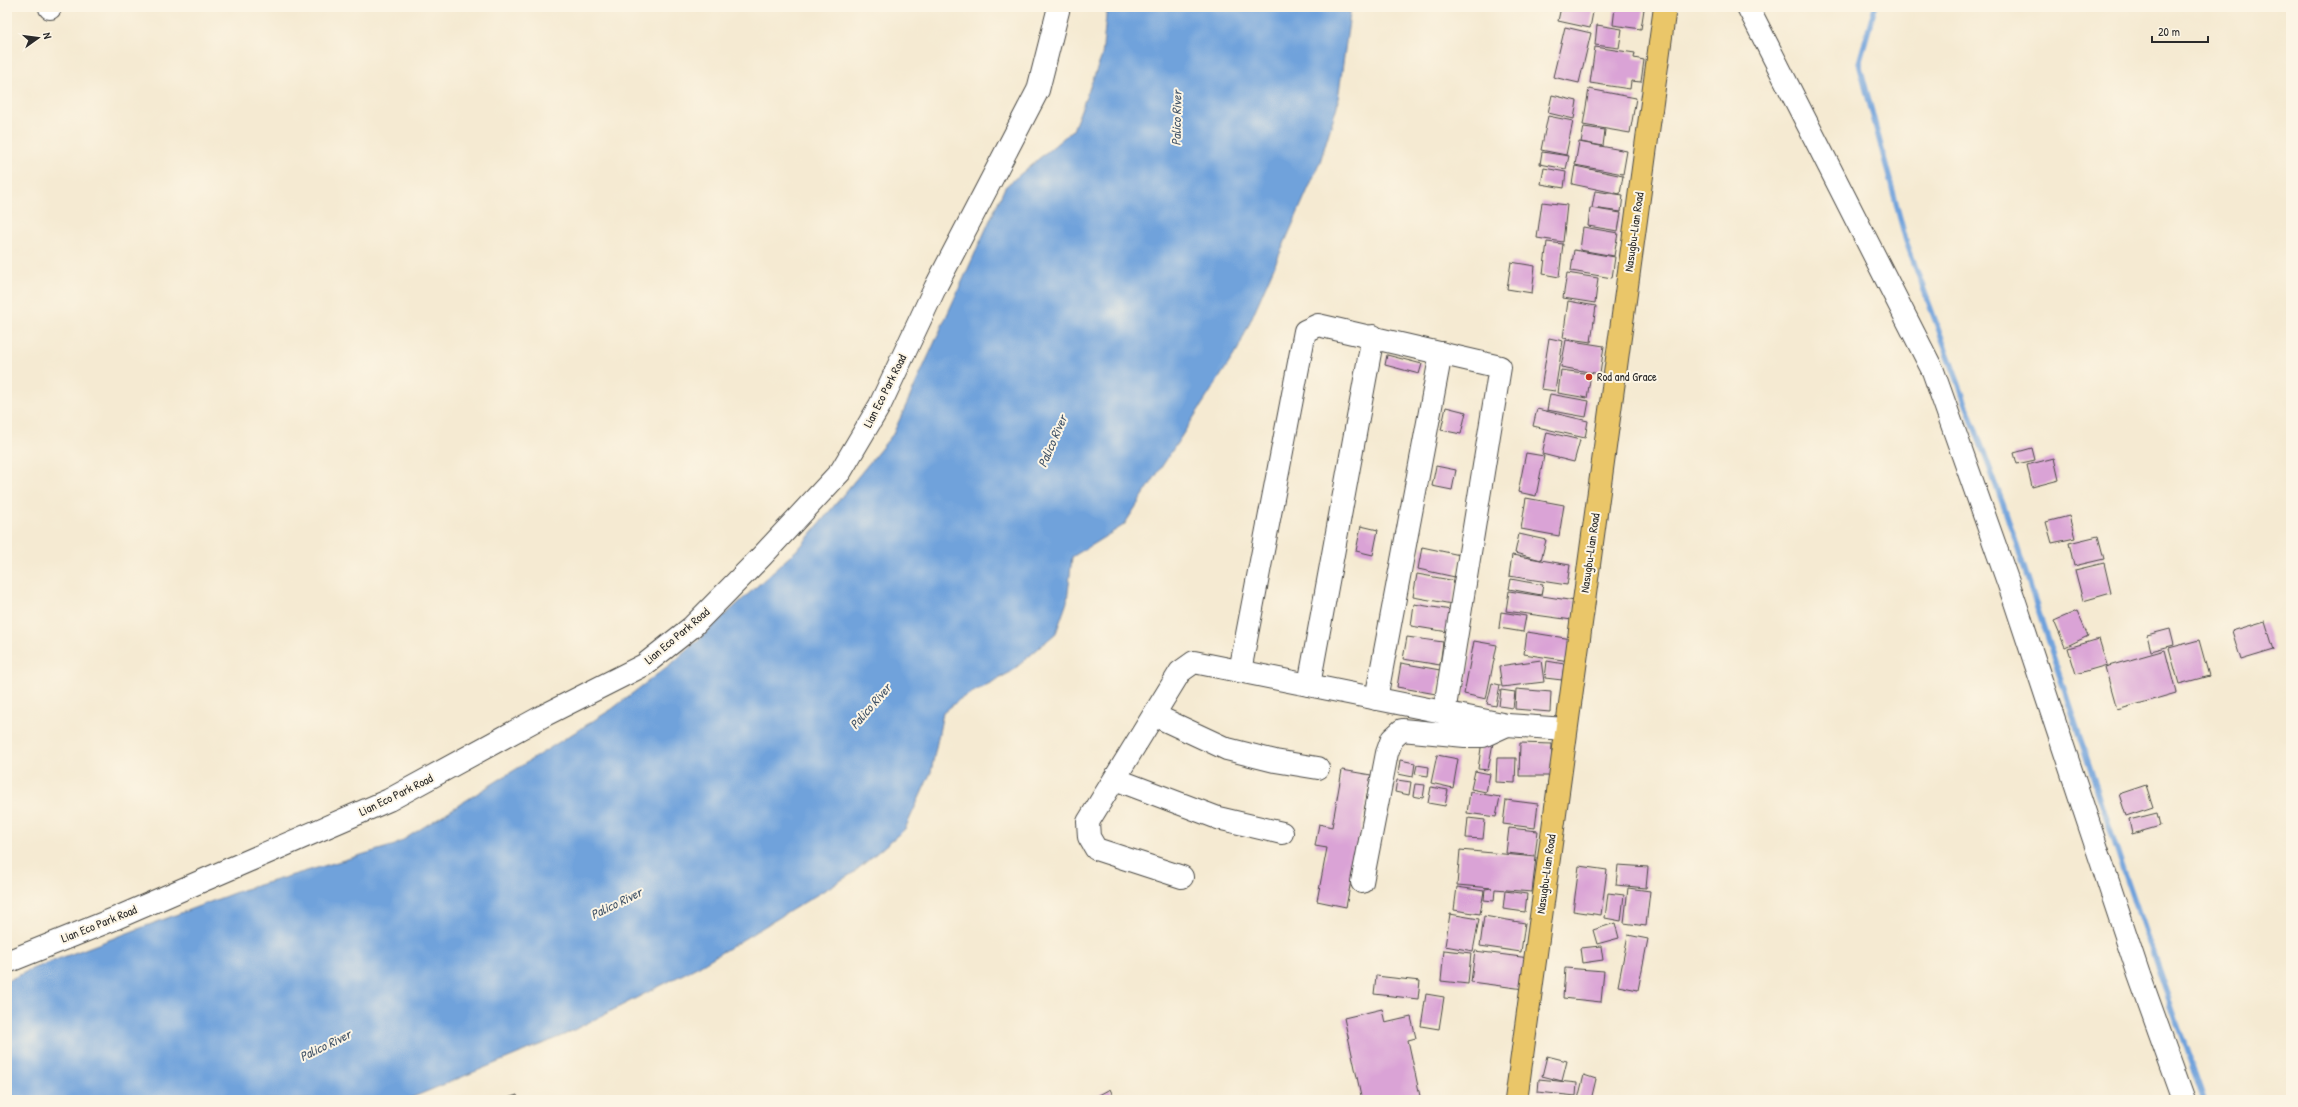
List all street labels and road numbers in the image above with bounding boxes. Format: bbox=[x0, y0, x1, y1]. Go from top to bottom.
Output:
street label: Nasugbu-Lian Road bbox=[1620, 191, 1648, 273]
street label: Lian Eco Park Road bbox=[859, 351, 910, 430]
street label: Nasugbu-Lian Road bbox=[1576, 512, 1604, 594]
street label: Lian Eco Park Road bbox=[641, 603, 713, 668]
street label: Lian Eco Park Road bbox=[356, 769, 436, 820]
street label: Nasugbu-Lian Road bbox=[1532, 833, 1560, 915]
street label: Lian Eco Park Road bbox=[58, 901, 139, 946]

